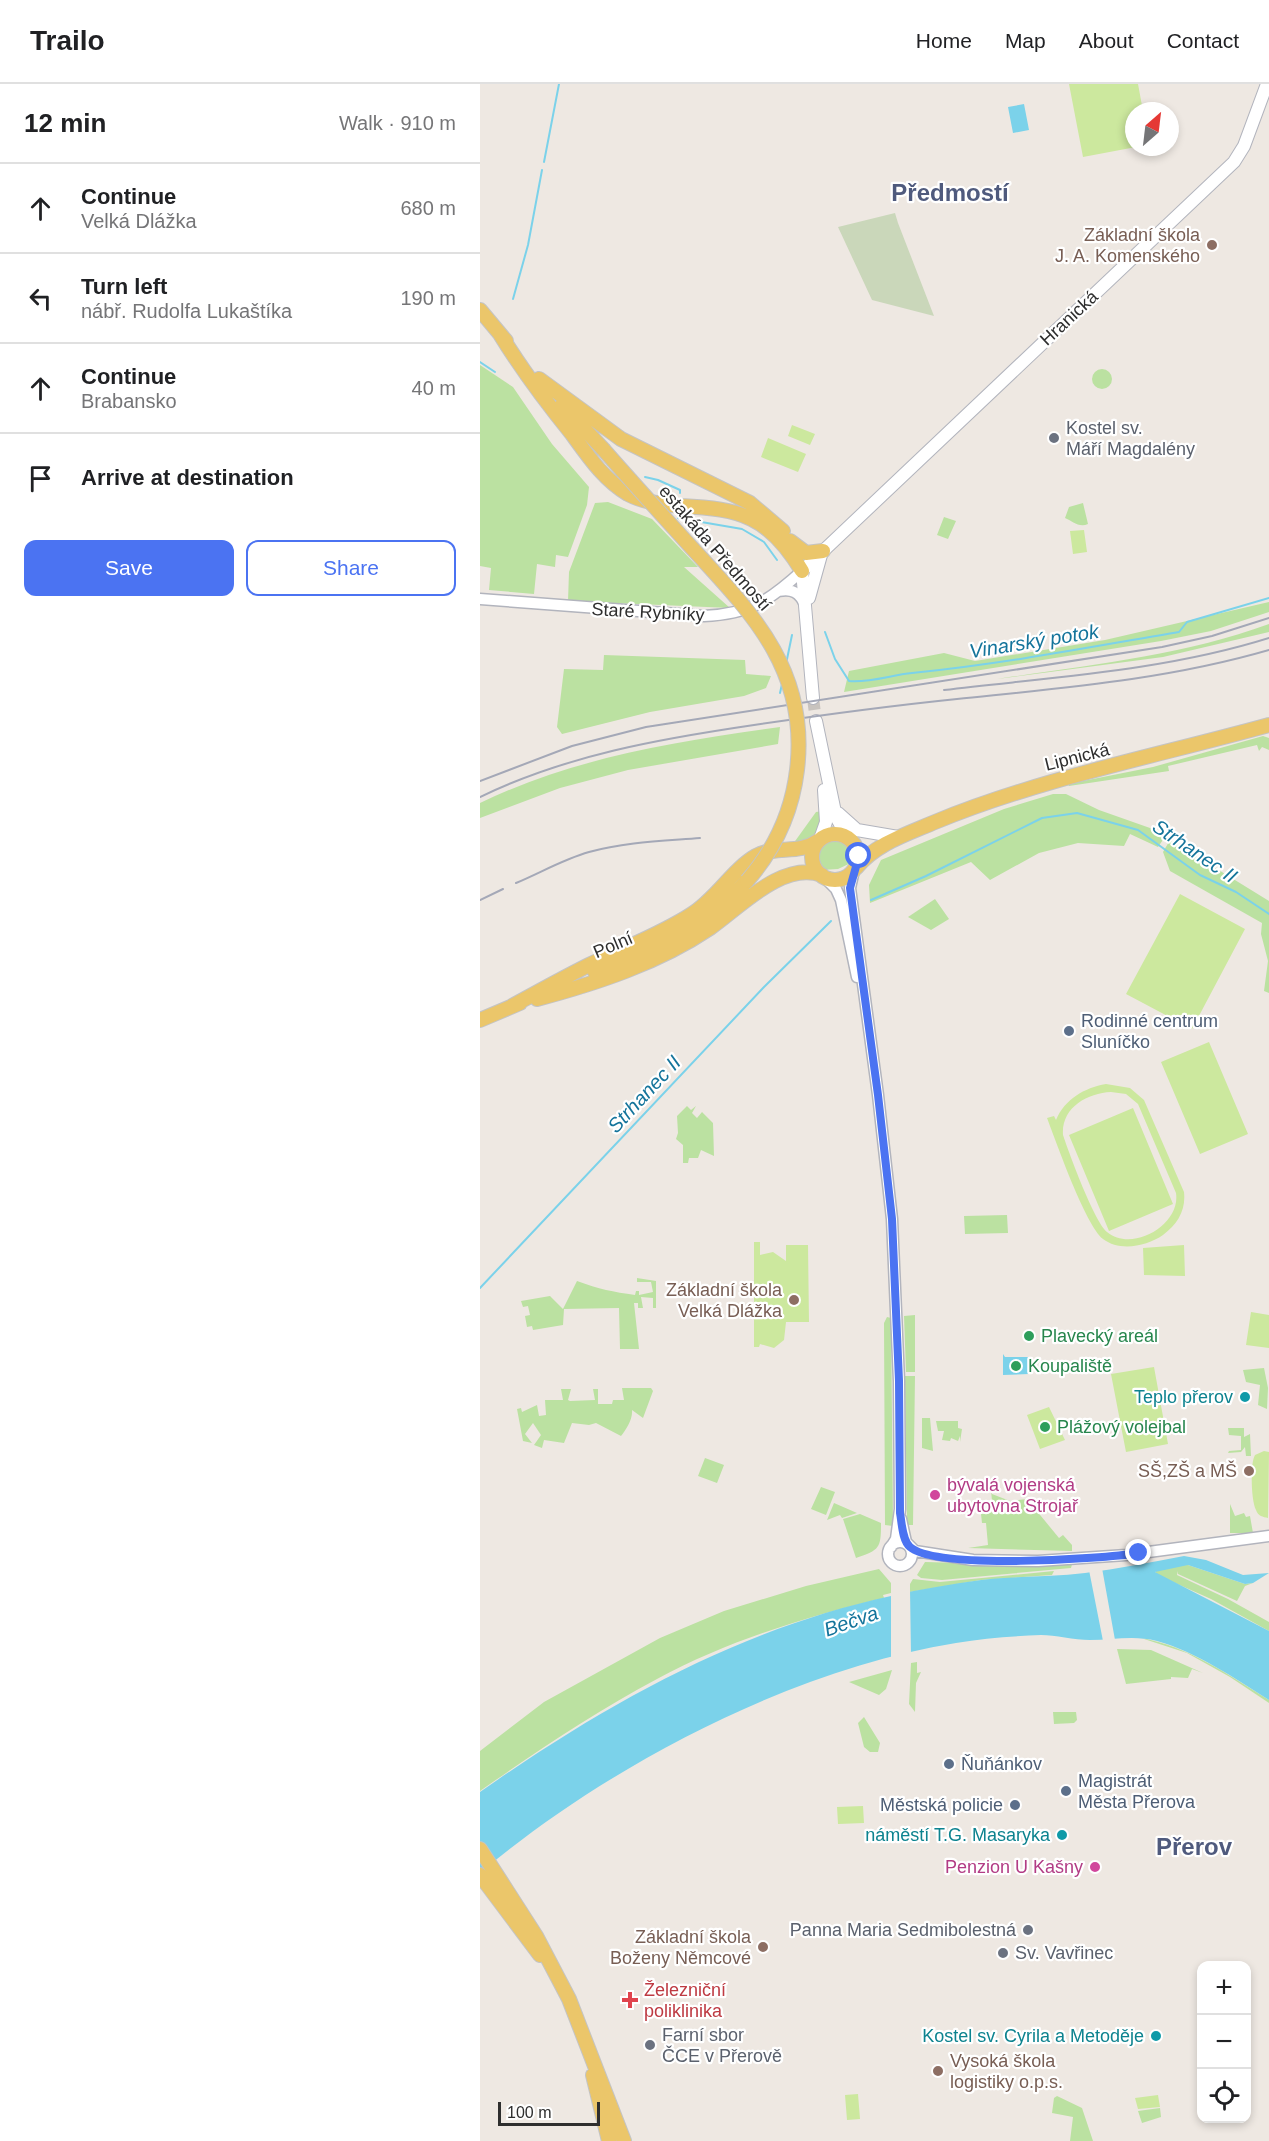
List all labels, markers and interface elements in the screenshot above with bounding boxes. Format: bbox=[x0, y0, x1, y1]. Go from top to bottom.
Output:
text: Trailo bbox=[30, 25, 105, 56]
text: Home bbox=[916, 29, 972, 52]
text: Map bbox=[1005, 29, 1046, 52]
text: About bbox=[1079, 29, 1134, 52]
text: Contact bbox=[1167, 29, 1239, 52]
north arrow bbox=[1125, 102, 1179, 156]
text: 12 min bbox=[24, 108, 106, 138]
text: Walk · 910 m bbox=[339, 112, 456, 134]
district label: Předmostí bbox=[891, 179, 1010, 206]
text: Continue bbox=[81, 184, 176, 209]
icon: ahead bbox=[24, 192, 57, 225]
text: 680 m bbox=[400, 197, 456, 219]
text: Velká Dlážka bbox=[81, 210, 197, 232]
place label: Základní škola J. A. Komenského bbox=[1055, 225, 1201, 266]
marker: Základní škola J. A. Komenského bbox=[1205, 238, 1219, 252]
text: Turn left bbox=[81, 274, 167, 299]
icon: left bbox=[24, 282, 57, 315]
street label: Hranická bbox=[1036, 286, 1103, 350]
text: 190 m bbox=[400, 287, 456, 309]
text: nábř. Rudolfa Lukaštíka bbox=[81, 300, 292, 322]
text: Continue bbox=[81, 364, 176, 389]
icon: ahead bbox=[24, 372, 57, 405]
text: 40 m bbox=[412, 377, 456, 399]
text: Brabansko bbox=[81, 390, 177, 412]
place label: Kostel sv. Máří Magdalény bbox=[1066, 418, 1195, 459]
marker: Kostel sv. Máří Magdalény bbox=[1047, 431, 1061, 445]
icon: arrive bbox=[24, 462, 57, 495]
text: Arrive at destination bbox=[81, 465, 294, 490]
street label: estakáda Předmostí bbox=[655, 481, 775, 615]
button: Save bbox=[24, 540, 234, 596]
button: Share bbox=[246, 540, 456, 596]
street label: Staré Rybníky bbox=[591, 599, 705, 625]
water label: Vinarský potok bbox=[968, 620, 1101, 662]
street label: Lipnická bbox=[1043, 739, 1112, 775]
water label: Strhanec II bbox=[1149, 815, 1242, 887]
route start bbox=[845, 842, 871, 868]
street label: Polní bbox=[590, 928, 636, 962]
place label: Rodinné centrum Sluníčko bbox=[1081, 1011, 1218, 1052]
marker: Rodinné centrum Sluníčko bbox=[1062, 1024, 1076, 1038]
water label: Strhanec II bbox=[603, 1051, 685, 1137]
place label: Základní škola Velká Dlážka bbox=[666, 1280, 783, 1321]
marker: Základní škola Velká Dlážka bbox=[787, 1293, 801, 1307]
place label: Plavecký areál bbox=[1041, 1326, 1158, 1346]
marker: Plavecký areál bbox=[1022, 1329, 1036, 1343]
place label: Koupaliště bbox=[1028, 1356, 1112, 1376]
marker: Koupaliště bbox=[1009, 1359, 1023, 1373]
place label: Teplo přerov bbox=[1134, 1387, 1233, 1407]
marker: Teplo přerov bbox=[1238, 1390, 1252, 1404]
place label: Plážový volejbal bbox=[1057, 1417, 1186, 1437]
marker: Plážový volejbal bbox=[1038, 1420, 1052, 1434]
place label: SŠ,ZŠ a MŠ bbox=[1138, 1460, 1237, 1481]
marker: SŠ,ZŠ a MŠ bbox=[1242, 1464, 1256, 1478]
place label: bývalá vojenská ubytovna Strojař bbox=[947, 1475, 1079, 1516]
marker: bývalá vojenská ubytovna Strojař bbox=[928, 1488, 942, 1502]
route end bbox=[1125, 1539, 1151, 1565]
water label: Bečva bbox=[821, 1602, 881, 1640]
place label: Ňuňánkov bbox=[961, 1754, 1042, 1774]
marker: Ňuňánkov bbox=[942, 1757, 956, 1771]
place label: Magistrát Města Přerova bbox=[1078, 1771, 1196, 1812]
marker: Magistrát Města Přerova bbox=[1059, 1784, 1073, 1798]
place label: Městská policie bbox=[880, 1795, 1003, 1815]
marker: Městská policie bbox=[1008, 1798, 1022, 1812]
place label: náměstí T.G. Masaryka bbox=[865, 1825, 1051, 1845]
marker: náměstí T.G. Masaryka bbox=[1055, 1828, 1069, 1842]
district label: Přerov bbox=[1156, 1833, 1233, 1860]
place label: Penzion U Kašny bbox=[945, 1857, 1083, 1877]
marker: Penzion U Kašny bbox=[1088, 1860, 1102, 1874]
place label: Panna Maria Sedmibolestná bbox=[790, 1920, 1017, 1940]
marker: Panna Maria Sedmibolestná bbox=[1021, 1923, 1035, 1937]
place label: Základní škola Boženy Němcové bbox=[610, 1927, 752, 1968]
marker: Základní škola Boženy Němcové bbox=[756, 1940, 770, 1954]
place label: Sv. Vavřinec bbox=[1015, 1943, 1113, 1963]
marker: Sv. Vavřinec bbox=[996, 1946, 1010, 1960]
map controls bbox=[1197, 1961, 1251, 2123]
button: + bbox=[1197, 1961, 1251, 2015]
place label: Železniční poliklinika bbox=[644, 1980, 726, 2021]
marker: Železniční poliklinika bbox=[621, 1991, 639, 2009]
button: − bbox=[1197, 2015, 1251, 2069]
place label: Farní sbor ČCE v Přerově bbox=[662, 2025, 782, 2066]
place label: Kostel sv. Cyrila a Metoděje bbox=[922, 2026, 1144, 2046]
marker: Kostel sv. Cyrila a Metoděje bbox=[1149, 2029, 1163, 2043]
marker: Farní sbor ČCE v Přerově bbox=[643, 2038, 657, 2052]
place label: Vysoká škola logistiky o.p.s. bbox=[950, 2051, 1063, 2092]
marker: Vysoká škola logistiky o.p.s. bbox=[931, 2064, 945, 2078]
button: locate bbox=[1197, 2069, 1251, 2123]
scale bar bbox=[498, 2099, 600, 2126]
text: 100 m bbox=[507, 2104, 551, 2121]

